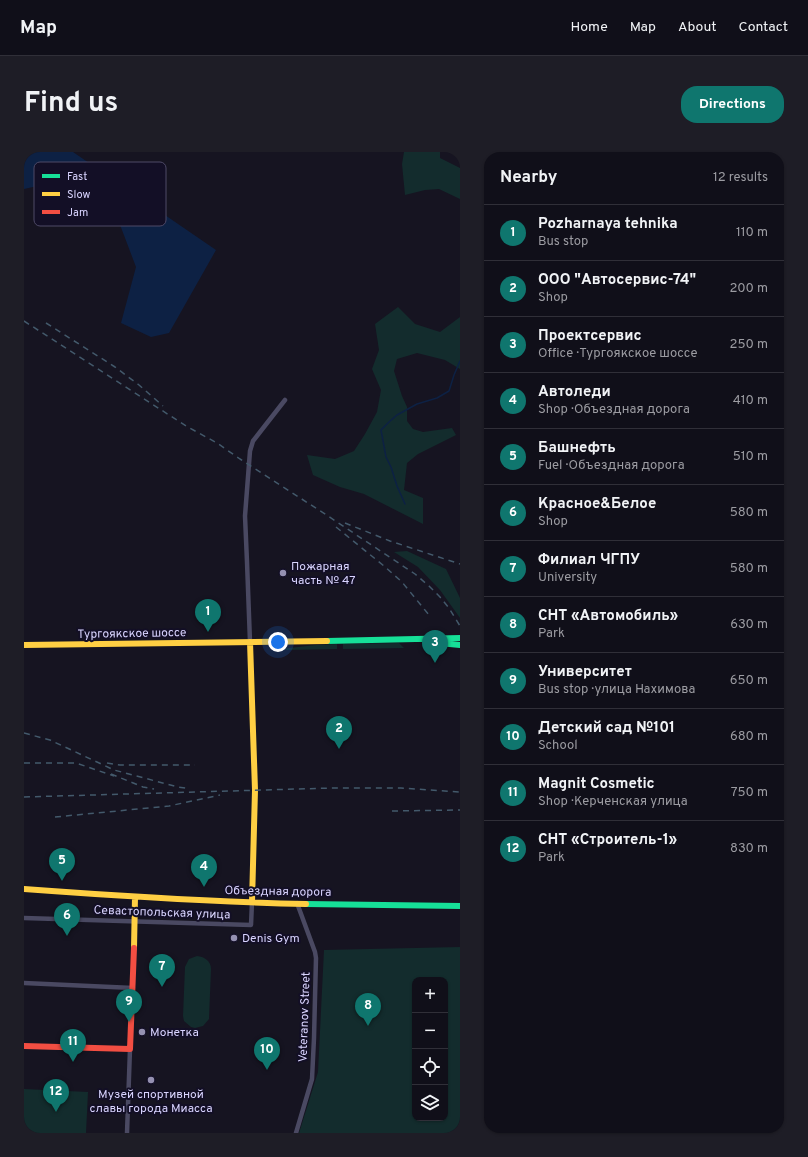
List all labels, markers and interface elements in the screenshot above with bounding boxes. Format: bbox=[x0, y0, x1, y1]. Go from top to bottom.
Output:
text: Map bbox=[20, 16, 57, 40]
text: Home bbox=[571, 19, 608, 36]
text: Map bbox=[630, 19, 656, 36]
text: About bbox=[678, 19, 717, 36]
text: Contact bbox=[739, 19, 788, 36]
text: Find us bbox=[24, 86, 118, 122]
button: Directions bbox=[681, 86, 784, 123]
legend bbox=[34, 162, 166, 226]
text: Nearby bbox=[500, 167, 557, 189]
text: Fast bbox=[67, 170, 87, 184]
text: 12 results bbox=[713, 170, 768, 186]
text: Slow bbox=[67, 188, 90, 202]
text: Jam bbox=[67, 206, 88, 220]
text: Pozharnaya tehnika bbox=[538, 215, 678, 234]
text: 1 bbox=[510, 225, 516, 241]
text: 110 m bbox=[736, 225, 768, 241]
text: Bus stop bbox=[538, 234, 588, 250]
text: ООО "Автосервис-74" bbox=[538, 271, 696, 290]
text: 2 bbox=[509, 281, 517, 297]
text: 200 m bbox=[729, 281, 768, 297]
text: Shop bbox=[538, 290, 568, 306]
text: Проектсервис bbox=[538, 327, 642, 346]
text: 3 bbox=[509, 337, 517, 353]
text: 250 m bbox=[730, 337, 768, 353]
text: Office · Тургоякское шоссе bbox=[538, 346, 697, 362]
text: Автоледи bbox=[538, 383, 611, 402]
text: 4 bbox=[509, 393, 517, 409]
text: 410 m bbox=[733, 393, 768, 409]
text: Shop · Объездная дорога bbox=[538, 402, 690, 418]
text: Башнефть bbox=[538, 439, 616, 458]
text: 5 bbox=[509, 449, 517, 465]
text: 510 m bbox=[733, 449, 768, 465]
text: Fuel · Объездная дорога bbox=[538, 458, 684, 474]
text: Красное&Белое bbox=[538, 495, 656, 514]
text: 6 bbox=[509, 505, 517, 521]
text: 580 m bbox=[730, 505, 768, 521]
text: Shop bbox=[538, 514, 568, 530]
text: Филиал ЧГПУ bbox=[538, 551, 640, 570]
place label: Пожарная часть № 47 bbox=[291, 559, 356, 589]
text: 7 bbox=[510, 561, 516, 577]
text: 580 m bbox=[730, 561, 768, 577]
marker: Пожарная часть № 47 bbox=[278, 568, 288, 578]
text: University bbox=[538, 570, 597, 586]
pin: 1 bbox=[195, 599, 221, 632]
text: СНТ «Автомобиль» bbox=[538, 607, 678, 626]
text: 8 bbox=[509, 617, 517, 633]
text: 630 m bbox=[730, 617, 768, 633]
street label: Тургоякское шоссе bbox=[77, 625, 187, 643]
text: Park bbox=[538, 626, 565, 642]
pin: 3 bbox=[422, 630, 448, 663]
your location bbox=[268, 632, 288, 652]
text: Университет bbox=[538, 663, 632, 682]
text: 9 bbox=[509, 673, 517, 689]
text: 650 m bbox=[730, 673, 768, 689]
text: Bus stop · улица Нахимова bbox=[538, 682, 695, 698]
pin: 2 bbox=[326, 716, 352, 749]
text: Детский сад №101 bbox=[538, 719, 675, 738]
text: 10 bbox=[506, 729, 520, 745]
text: 680 m bbox=[730, 729, 768, 745]
text: School bbox=[538, 738, 578, 754]
text: Magnit Cosmetic bbox=[538, 775, 655, 794]
text: 11 bbox=[508, 785, 518, 801]
text: 750 m bbox=[731, 785, 768, 801]
text: Shop · Керченская улица bbox=[538, 794, 688, 810]
text: СНТ «Строитель-1» bbox=[538, 831, 677, 850]
text: 12 bbox=[506, 841, 520, 857]
text: 830 m bbox=[730, 841, 768, 857]
pin: 5 bbox=[49, 848, 75, 881]
text: Park bbox=[538, 850, 565, 866]
pin: 4 bbox=[191, 854, 217, 887]
street label: Объездная дорога bbox=[224, 883, 332, 901]
pin: 6 bbox=[54, 903, 80, 936]
street label: Севастопольская улица bbox=[93, 903, 231, 923]
place label: Denis Gym bbox=[242, 931, 300, 947]
marker: Denis Gym bbox=[229, 933, 239, 943]
pin: 7 bbox=[149, 954, 175, 987]
street label: Veteranov Street bbox=[295, 972, 315, 1063]
map controls bbox=[412, 977, 448, 1121]
button: + bbox=[412, 977, 448, 1013]
pin: 9 bbox=[116, 989, 142, 1022]
pin: 8 bbox=[355, 993, 381, 1026]
button: − bbox=[412, 1013, 448, 1049]
place label: Монетка bbox=[150, 1025, 199, 1041]
marker: Монетка bbox=[137, 1027, 147, 1037]
pin: 11 bbox=[60, 1029, 86, 1062]
pin: 10 bbox=[254, 1037, 280, 1070]
button: locate bbox=[412, 1049, 448, 1085]
marker: Музей спортивной славы города Миасса bbox=[146, 1075, 156, 1085]
pin: 12 bbox=[43, 1079, 69, 1112]
button: layers bbox=[412, 1085, 448, 1121]
place label: Музей спортивной славы города Миасса bbox=[89, 1087, 213, 1117]

